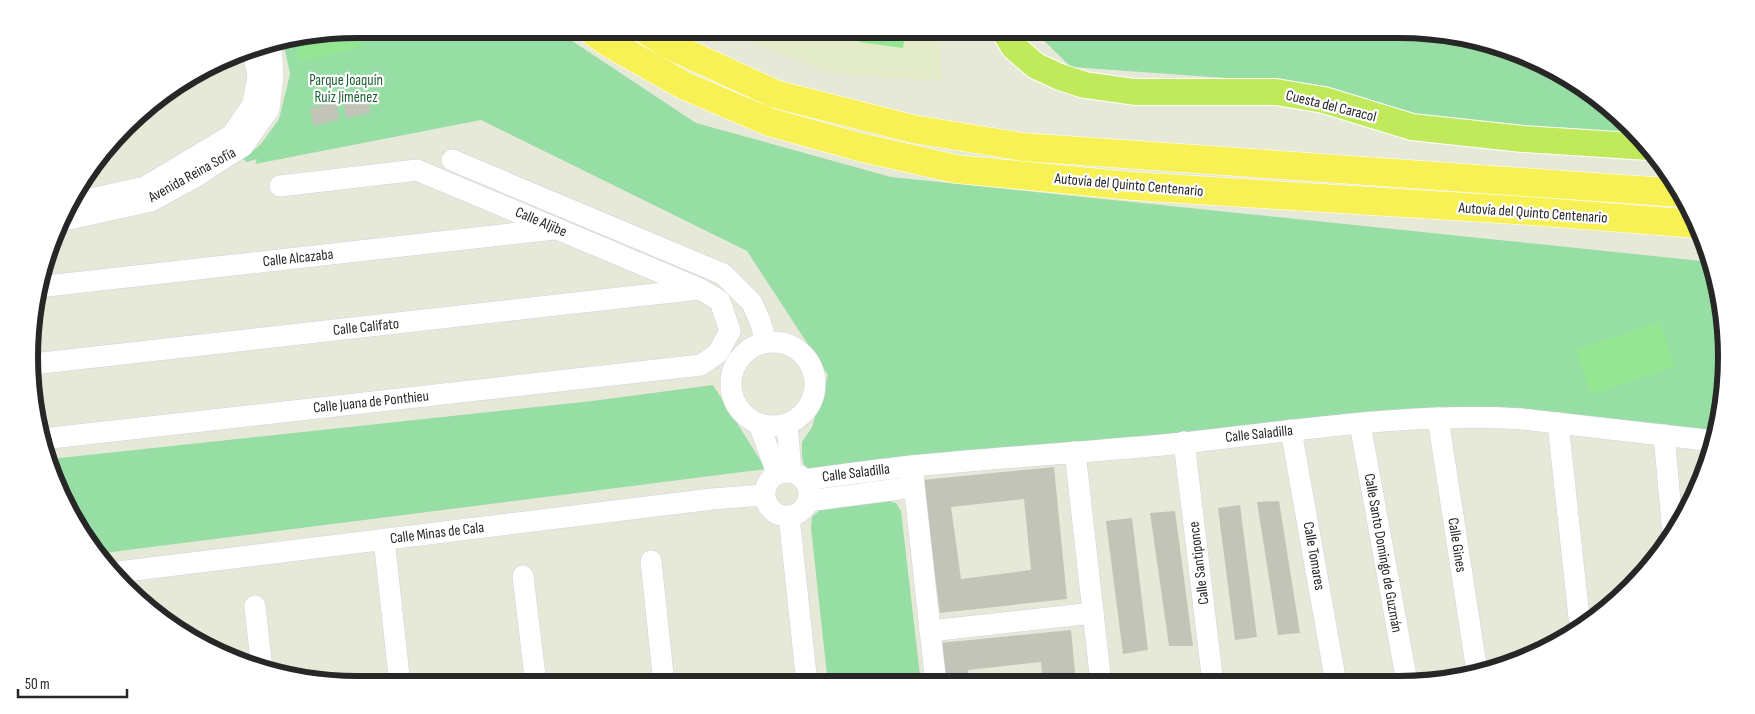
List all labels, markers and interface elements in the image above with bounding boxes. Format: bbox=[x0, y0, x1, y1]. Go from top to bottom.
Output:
park label: Parque Joaquín Ruiz Jiménez bbox=[309, 71, 383, 107]
street label: Cuesta del Caracol bbox=[1284, 86, 1378, 126]
street label: Avenida Reina Sofía bbox=[144, 143, 239, 207]
street label: Autovía del Quinto Centenario bbox=[1053, 169, 1204, 201]
street label: Autovía del Quinto Centenario bbox=[1457, 198, 1608, 228]
street label: Calle Aljibe bbox=[512, 203, 570, 241]
street label: Calle Alcazaba bbox=[262, 245, 334, 271]
street label: Calle Califato bbox=[332, 314, 400, 340]
street label: Calle Juana de Ponthieu bbox=[312, 386, 430, 418]
street label: Calle Saladilla bbox=[1224, 421, 1294, 447]
street label: Calle Saladilla bbox=[821, 459, 891, 487]
street label: Calle Santo Domingo de Guzmán bbox=[1360, 472, 1406, 634]
street label: Calle Gines bbox=[1443, 516, 1471, 574]
street label: Calle Minas de Cala bbox=[389, 518, 485, 548]
street label: Calle Santiponce bbox=[1184, 520, 1214, 606]
street label: Calle Tomares bbox=[1299, 520, 1329, 592]
scale bar bbox=[18, 666, 126, 698]
text: 50 m bbox=[25, 675, 50, 694]

